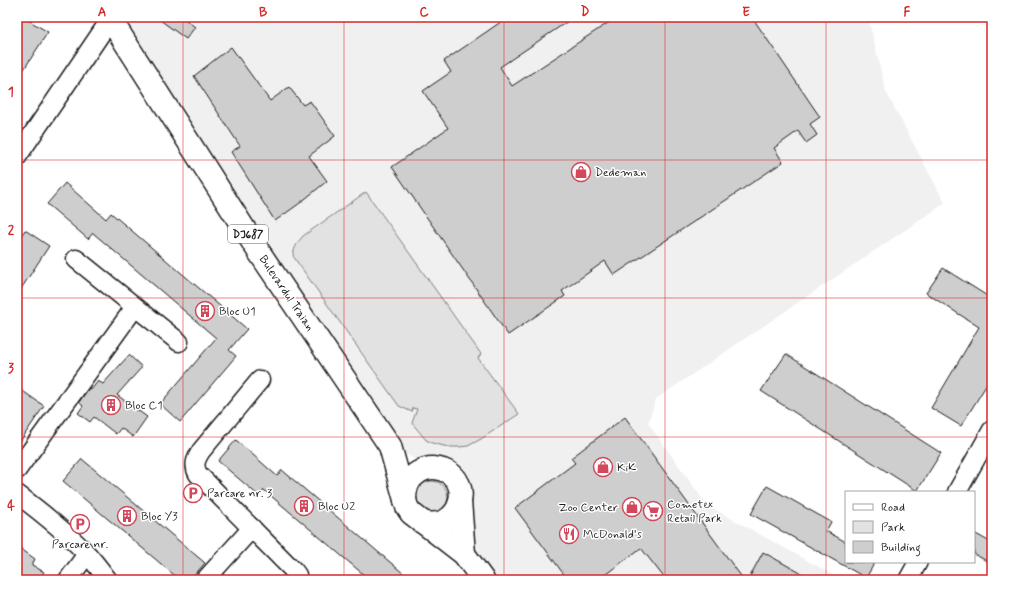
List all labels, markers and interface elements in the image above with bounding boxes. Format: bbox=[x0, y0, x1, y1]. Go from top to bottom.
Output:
text: A bbox=[98, 4, 106, 21]
text: B bbox=[259, 4, 268, 21]
text: C bbox=[419, 4, 429, 21]
text: D bbox=[581, 4, 590, 21]
text: E bbox=[742, 4, 750, 21]
text: F bbox=[904, 4, 911, 21]
text: 1 bbox=[8, 84, 14, 101]
shop icon: Dedeman bbox=[570, 161, 592, 183]
place label: Dedeman bbox=[595, 165, 646, 181]
text: 2 bbox=[8, 222, 15, 239]
road number: DJ687 bbox=[228, 225, 268, 243]
street label: Bulevardul Traian bbox=[255, 252, 318, 335]
building icon: Bloc U1 bbox=[194, 300, 216, 322]
place label: Bloc U1 bbox=[219, 304, 256, 320]
text: 3 bbox=[8, 360, 14, 377]
building icon: Bloc C1 bbox=[100, 394, 122, 416]
place label: Bloc C1 bbox=[125, 398, 163, 414]
shop icon: KiK bbox=[592, 456, 614, 478]
place label: KiK bbox=[617, 460, 636, 476]
parking icon: Parcare nr. 3 bbox=[182, 482, 204, 504]
place label: Parcare nr. 3 bbox=[207, 486, 273, 502]
legend bbox=[845, 491, 975, 563]
building icon: Bloc U2 bbox=[293, 495, 315, 517]
shop icon: Zoo Center bbox=[621, 496, 643, 518]
place label: Cometex Retail Park bbox=[667, 497, 722, 527]
text: 4 bbox=[7, 498, 15, 515]
place label: Bloc U2 bbox=[318, 499, 355, 515]
place label: Zoo Center bbox=[559, 500, 618, 516]
supermarket icon: Cometex Retail Park bbox=[642, 500, 664, 522]
text: Road bbox=[881, 500, 905, 516]
building icon: Bloc Y3 bbox=[116, 505, 138, 527]
place label: Bloc Y3 bbox=[141, 509, 178, 525]
parking icon: Parcare nr. bbox=[69, 513, 91, 535]
text: Park bbox=[881, 520, 905, 536]
restaurant icon: McDonald's bbox=[558, 523, 580, 545]
place label: McDonald's bbox=[583, 527, 643, 543]
place label: Parcare nr. bbox=[52, 537, 108, 553]
text: Building bbox=[881, 540, 921, 557]

